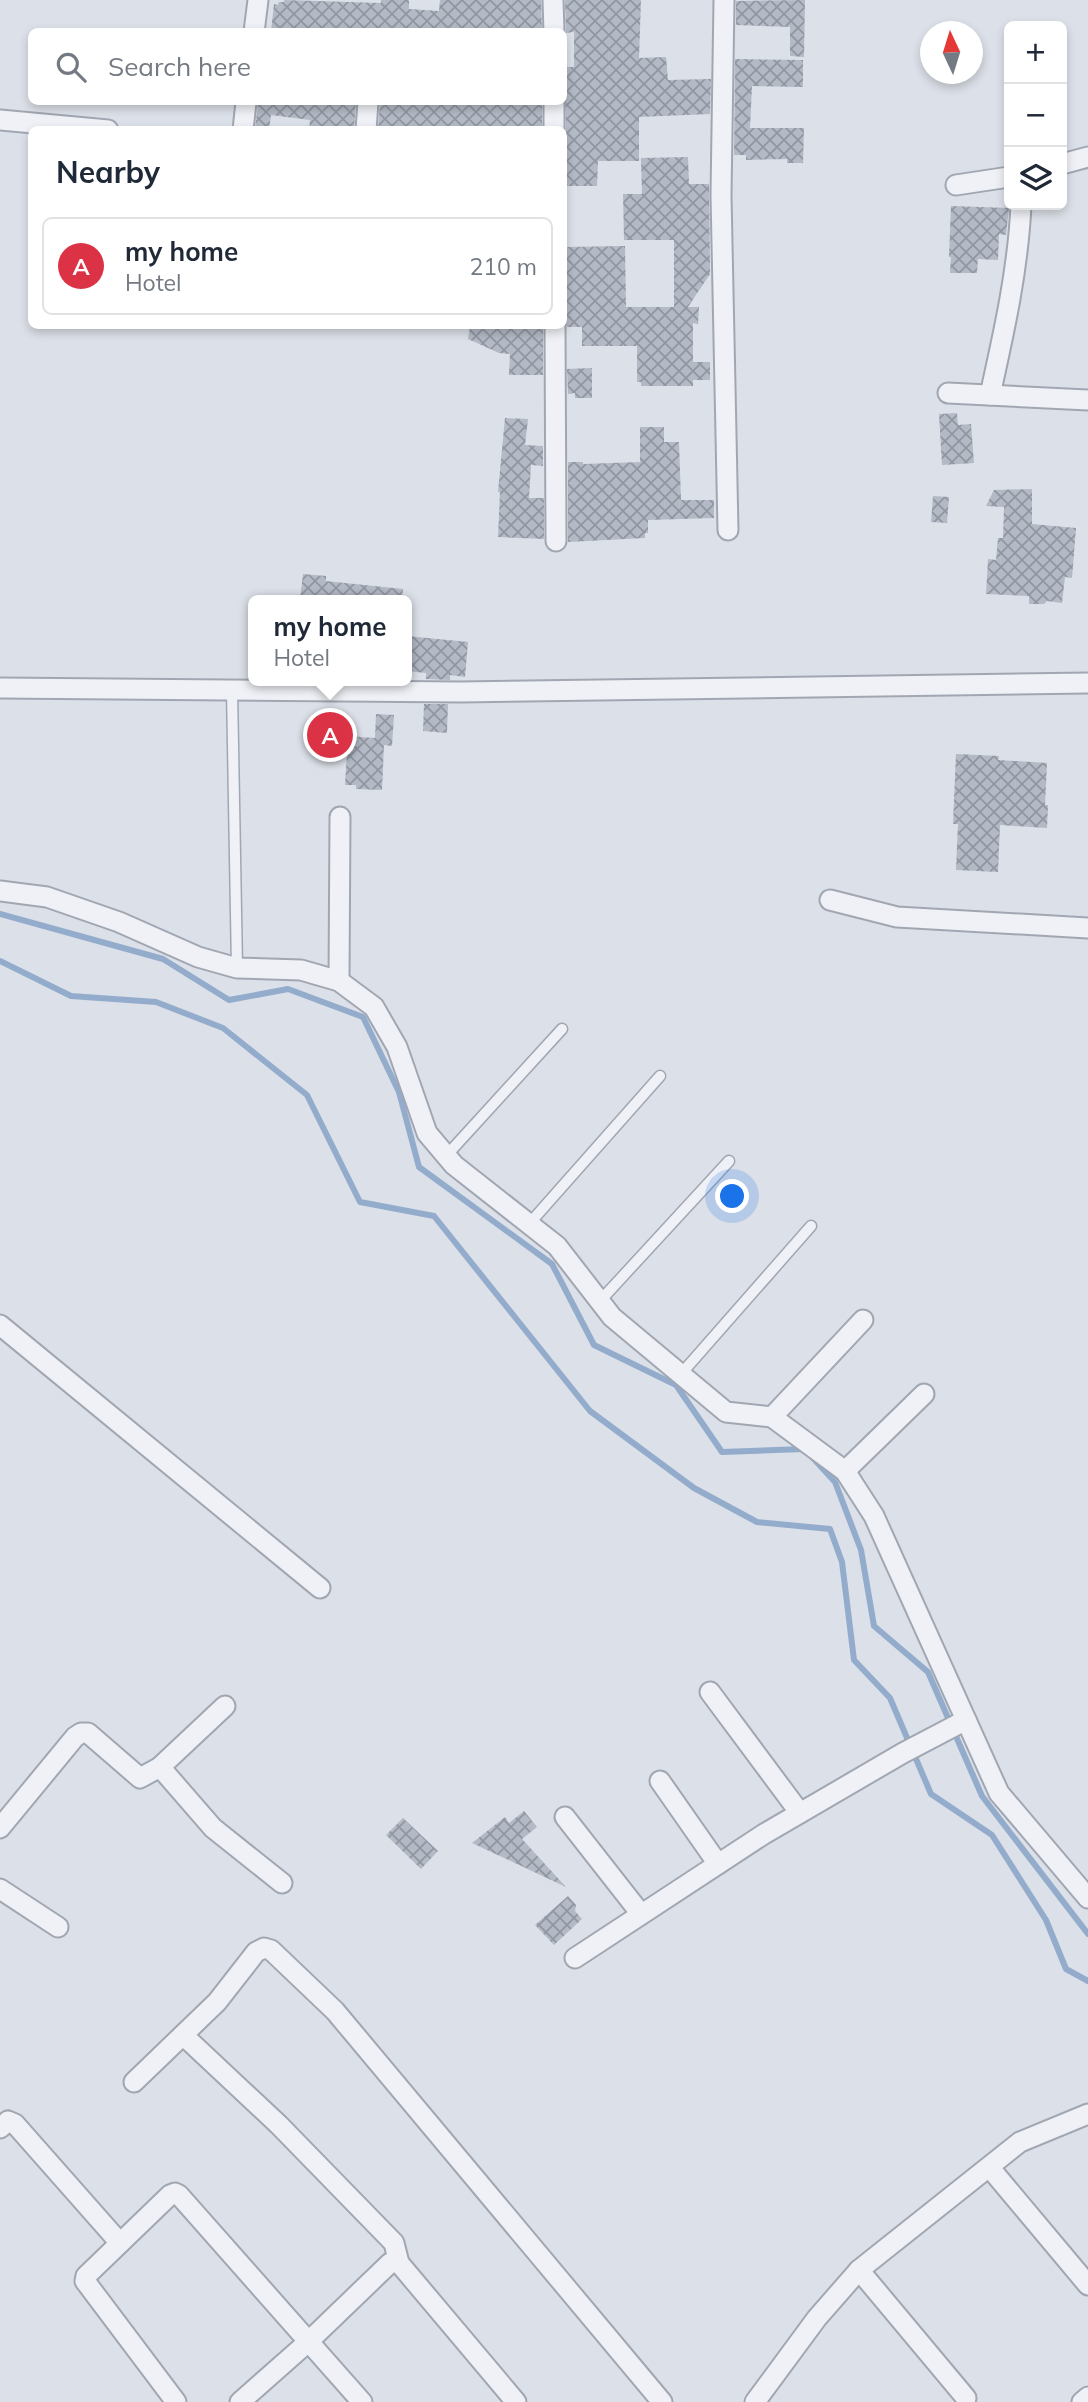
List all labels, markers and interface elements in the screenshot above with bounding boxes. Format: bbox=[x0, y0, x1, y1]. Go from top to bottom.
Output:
north arrow bbox=[920, 21, 983, 84]
map controls bbox=[1004, 21, 1067, 210]
button: + bbox=[1004, 21, 1067, 84]
search box bbox=[28, 28, 567, 105]
icon: search bbox=[52, 48, 90, 86]
text: Search here bbox=[108, 50, 251, 83]
button: − bbox=[1004, 84, 1067, 147]
button: layers bbox=[1004, 147, 1067, 210]
text: Nearby bbox=[56, 153, 160, 191]
text: my home bbox=[125, 235, 238, 268]
text: A bbox=[72, 252, 90, 281]
text: 210 m bbox=[469, 252, 537, 281]
text: Hotel bbox=[125, 268, 182, 297]
popup bbox=[248, 595, 412, 686]
text: my home bbox=[273, 610, 387, 643]
text: Hotel bbox=[273, 643, 330, 672]
pin: A bbox=[307, 709, 353, 761]
your location bbox=[715, 1179, 749, 1213]

